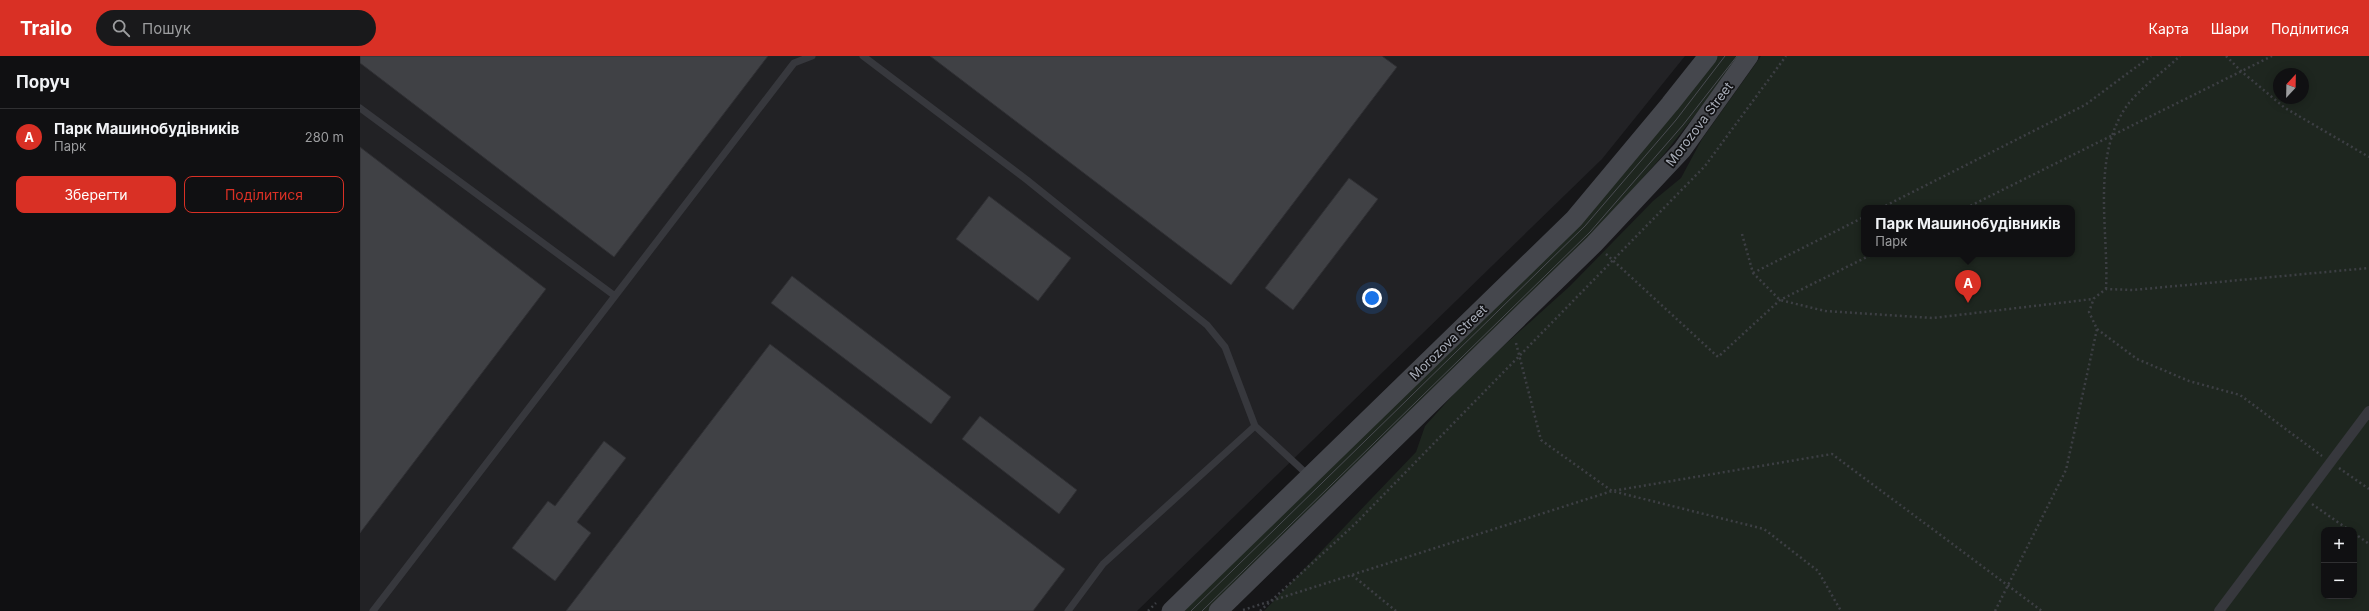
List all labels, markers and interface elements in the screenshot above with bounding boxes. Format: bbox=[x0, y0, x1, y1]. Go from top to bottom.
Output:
search box bbox=[96, 10, 376, 46]
text: Trailo bbox=[20, 17, 72, 40]
icon: search bbox=[110, 17, 132, 39]
text: Пошук bbox=[142, 19, 191, 38]
text: Карта bbox=[2149, 20, 2189, 37]
text: Шари bbox=[2211, 20, 2249, 37]
text: Поділитися bbox=[2271, 20, 2349, 37]
north arrow bbox=[2273, 68, 2309, 104]
text: Поруч bbox=[16, 72, 70, 92]
street label: Morozova Street bbox=[1662, 79, 1736, 169]
text: Парк Машинобудівників bbox=[54, 119, 240, 138]
text: A bbox=[24, 129, 34, 145]
text: 280 m bbox=[305, 129, 344, 145]
text: Парк bbox=[54, 138, 86, 154]
button: Зберегти bbox=[16, 176, 176, 213]
button: Поділитися bbox=[184, 176, 344, 213]
popup bbox=[1861, 205, 2075, 257]
text: Парк Машинобудівників bbox=[1875, 214, 2061, 233]
text: Парк bbox=[1875, 233, 1907, 249]
pin: A bbox=[1955, 270, 1981, 303]
your location bbox=[1362, 288, 1382, 308]
street label: Morozova Street bbox=[1406, 301, 1490, 383]
map controls bbox=[2321, 527, 2357, 599]
button: + bbox=[2321, 527, 2357, 563]
button: − bbox=[2321, 563, 2357, 599]

